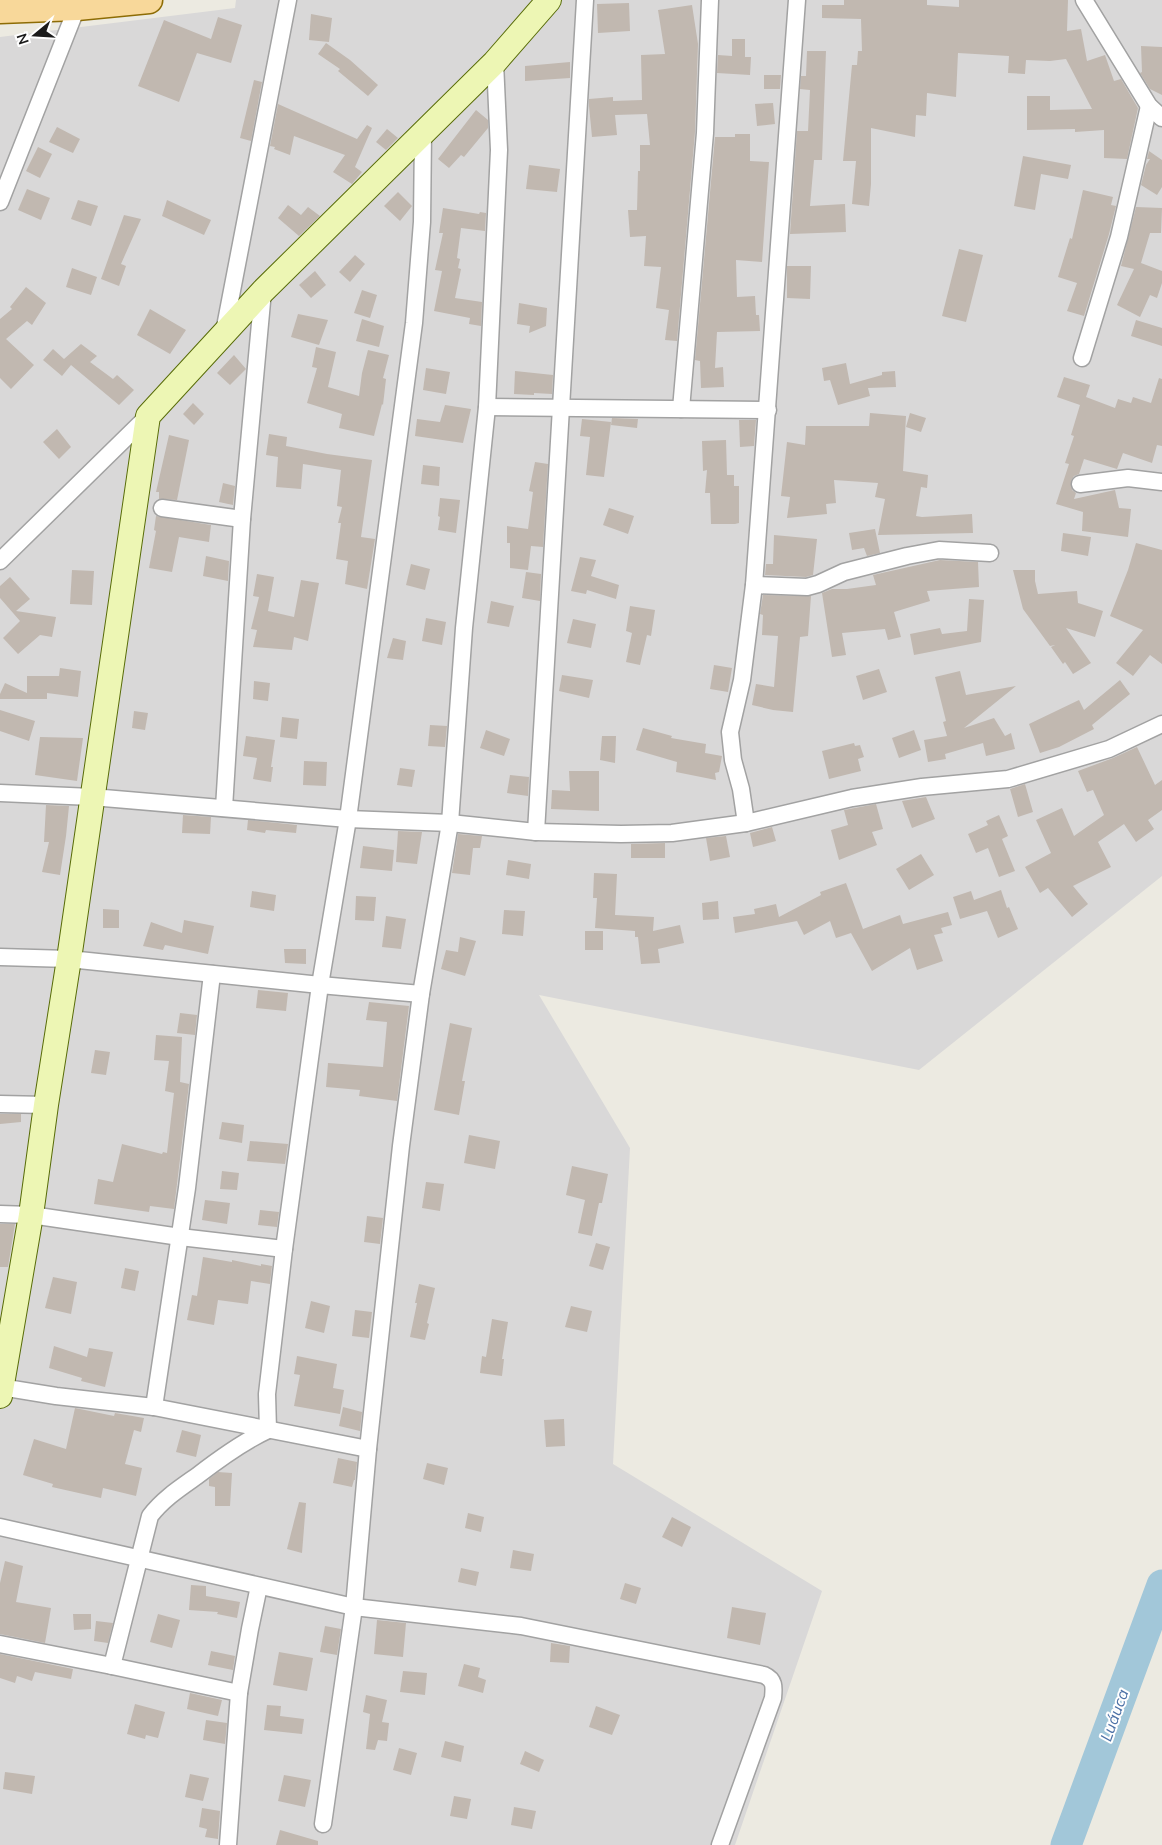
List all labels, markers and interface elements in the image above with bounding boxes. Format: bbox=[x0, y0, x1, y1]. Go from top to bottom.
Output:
north arrow bbox=[10, 10, 60, 60]
text: N bbox=[12, 31, 33, 47]
water label: Luáuca bbox=[1095, 1686, 1133, 1744]

